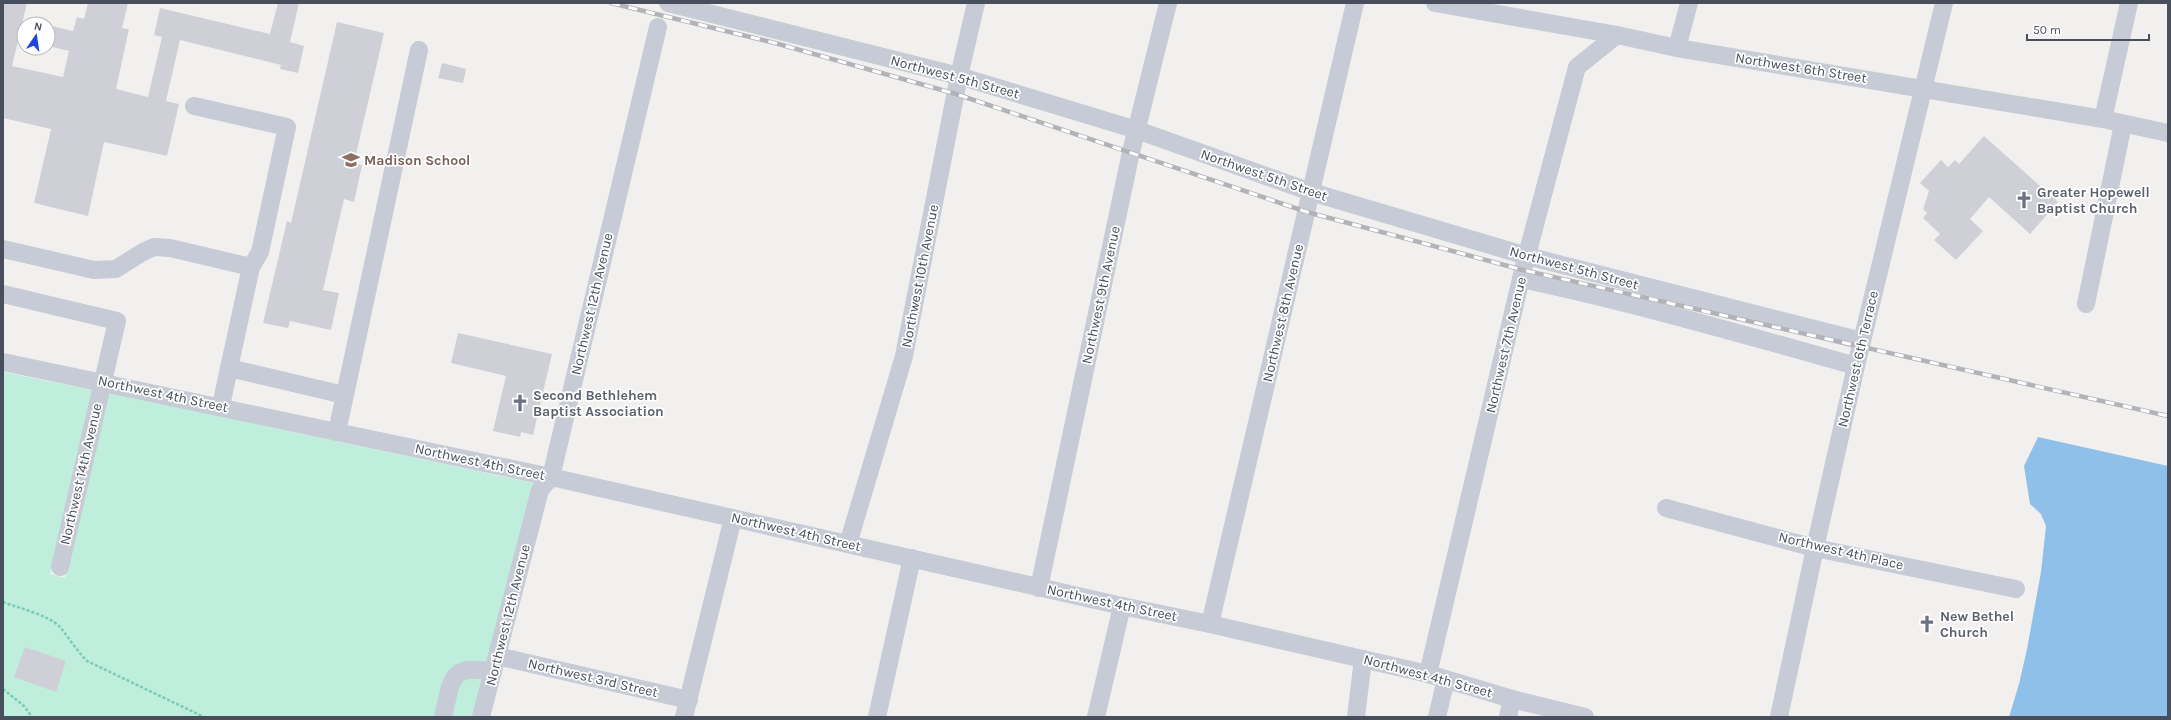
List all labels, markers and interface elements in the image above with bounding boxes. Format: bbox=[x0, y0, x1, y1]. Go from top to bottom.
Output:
north arrow bbox=[16, 16, 56, 56]
scale bar bbox=[2027, 16, 2149, 42]
text: N bbox=[33, 20, 43, 34]
text: 50 m bbox=[2033, 23, 2061, 37]
street label: Northwest 6th Street bbox=[1734, 49, 1868, 87]
street label: Northwest 5th Street bbox=[889, 52, 1021, 102]
street label: Northwest 5th Street bbox=[1199, 145, 1329, 205]
school or university icon: Madison School bbox=[341, 150, 361, 170]
place label: Madison School bbox=[364, 152, 470, 169]
place label: Greater Hopewell Baptist Church bbox=[2037, 184, 2150, 217]
church icon: Greater Hopewell Baptist Church bbox=[2014, 190, 2034, 210]
street label: Northwest 10th Avenue bbox=[898, 203, 942, 349]
street label: Northwest 9th Avenue bbox=[1078, 225, 1124, 365]
street label: Northwest 12th Avenue bbox=[567, 231, 617, 377]
street label: Northwest 8th Avenue bbox=[1259, 242, 1307, 384]
street label: Northwest 5th Street bbox=[1508, 243, 1640, 293]
street label: Northwest 7th Avenue bbox=[1482, 275, 1530, 415]
street label: Northwest 6th Terrace bbox=[1834, 289, 1882, 429]
street label: Northwest 4th Street bbox=[96, 372, 230, 416]
place label: Second Bethlehem Baptist Association bbox=[533, 387, 664, 420]
church icon: Second Bethlehem Baptist Association bbox=[510, 393, 530, 413]
street label: Northwest 14th Avenue bbox=[56, 402, 106, 546]
street label: Northwest 4th Street bbox=[413, 440, 547, 484]
street label: Northwest 4th Street bbox=[729, 509, 863, 555]
street label: Northwest 4th Place bbox=[1777, 528, 1905, 574]
street label: Northwest 12th Avenue bbox=[482, 543, 534, 687]
street label: Northwest 4th Street bbox=[1045, 581, 1179, 625]
place label: New Bethel Church bbox=[1940, 608, 2014, 641]
church icon: New Bethel Church bbox=[1917, 614, 1937, 634]
street label: Northwest 4th Street bbox=[1362, 651, 1494, 701]
street label: Northwest 3rd Street bbox=[526, 655, 660, 701]

